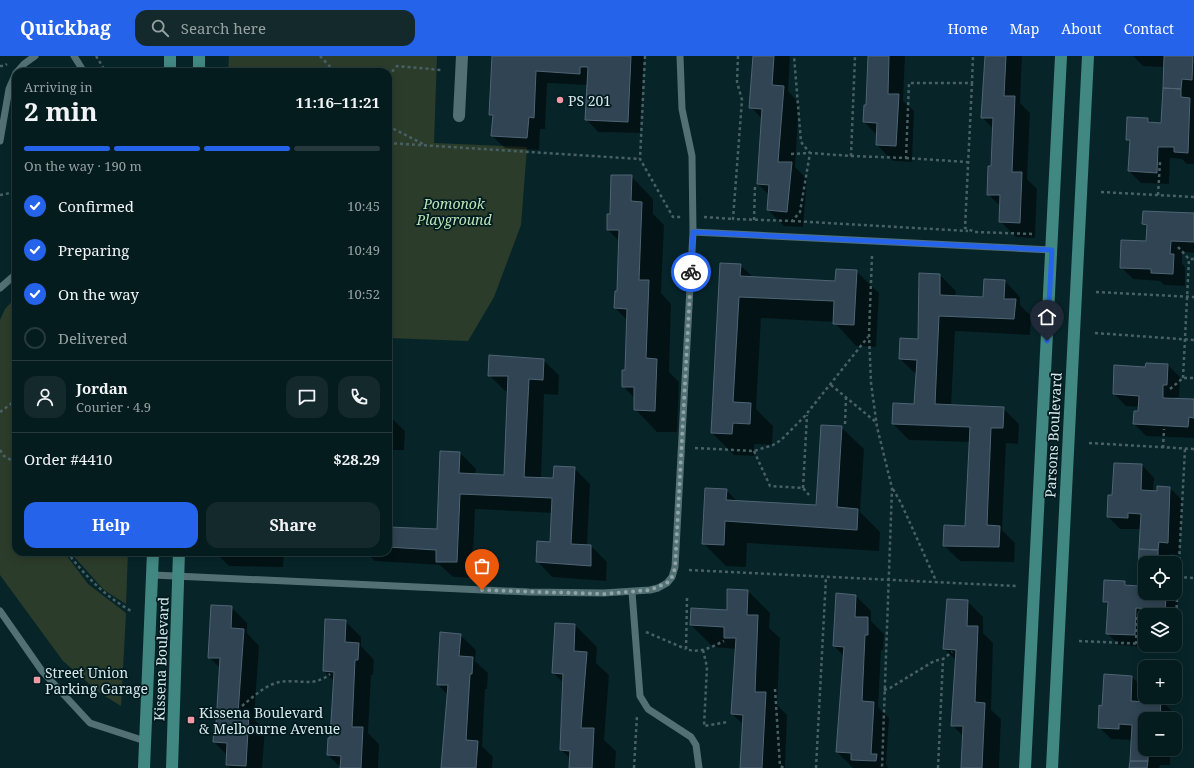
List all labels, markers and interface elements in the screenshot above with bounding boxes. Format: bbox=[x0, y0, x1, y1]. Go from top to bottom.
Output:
search box bbox=[135, 10, 415, 46]
text: Quickbag bbox=[20, 15, 111, 41]
icon: search bbox=[149, 17, 171, 39]
text: Search here bbox=[181, 18, 266, 38]
text: Home bbox=[948, 19, 988, 38]
text: Map bbox=[1010, 19, 1039, 38]
text: About bbox=[1061, 19, 1102, 38]
text: Contact bbox=[1124, 19, 1174, 38]
text: Arriving in bbox=[24, 78, 93, 96]
place label: PS 201 bbox=[568, 91, 611, 110]
text: 11:16–11:21 bbox=[296, 92, 380, 112]
text: 2 min bbox=[24, 93, 98, 129]
marker: PS 201 bbox=[555, 95, 565, 105]
text: On the way · 190 m bbox=[24, 157, 142, 175]
park label: Pomonok Playground bbox=[415, 194, 492, 229]
icon: check bbox=[24, 195, 46, 217]
text: Confirmed bbox=[58, 196, 134, 216]
text: 10:45 bbox=[347, 197, 380, 215]
icon: check bbox=[24, 239, 46, 261]
text: Preparing bbox=[58, 240, 129, 260]
text: 10:49 bbox=[347, 241, 380, 259]
courier bbox=[671, 252, 711, 292]
icon: bike bbox=[680, 261, 702, 283]
icon: check bbox=[24, 283, 46, 305]
text: On the way bbox=[58, 284, 139, 304]
text: 10:52 bbox=[347, 285, 380, 303]
pin bbox=[1030, 300, 1064, 341]
icon: home bbox=[1036, 306, 1058, 328]
text: Delivered bbox=[58, 328, 127, 348]
street label: Parsons Boulevard bbox=[1040, 371, 1066, 498]
button: person bbox=[24, 376, 66, 418]
button: chat bbox=[286, 376, 328, 418]
button: phone bbox=[338, 376, 380, 418]
text: Jordan bbox=[76, 378, 128, 398]
text: Courier · 4.9 bbox=[76, 398, 151, 416]
text: Order #4410 bbox=[24, 449, 112, 469]
text: $28.29 bbox=[333, 449, 380, 469]
button: Help bbox=[24, 502, 198, 548]
button: Share bbox=[206, 502, 380, 548]
pin bbox=[465, 549, 499, 590]
icon: bag bbox=[471, 555, 493, 577]
map controls bbox=[1138, 556, 1182, 756]
button: locate bbox=[1138, 556, 1182, 600]
street label: Kissena Boulevard bbox=[149, 596, 173, 721]
button: layers bbox=[1138, 608, 1182, 652]
button: + bbox=[1138, 660, 1182, 704]
place label: Street Union Parking Garage bbox=[45, 663, 148, 698]
marker: Street Union Parking Garage bbox=[32, 675, 42, 685]
place label: Kissena Boulevard & Melbourne Avenue bbox=[199, 703, 340, 738]
button: − bbox=[1138, 712, 1182, 756]
marker: Kissena Boulevard & Melbourne Avenue bbox=[186, 715, 196, 725]

